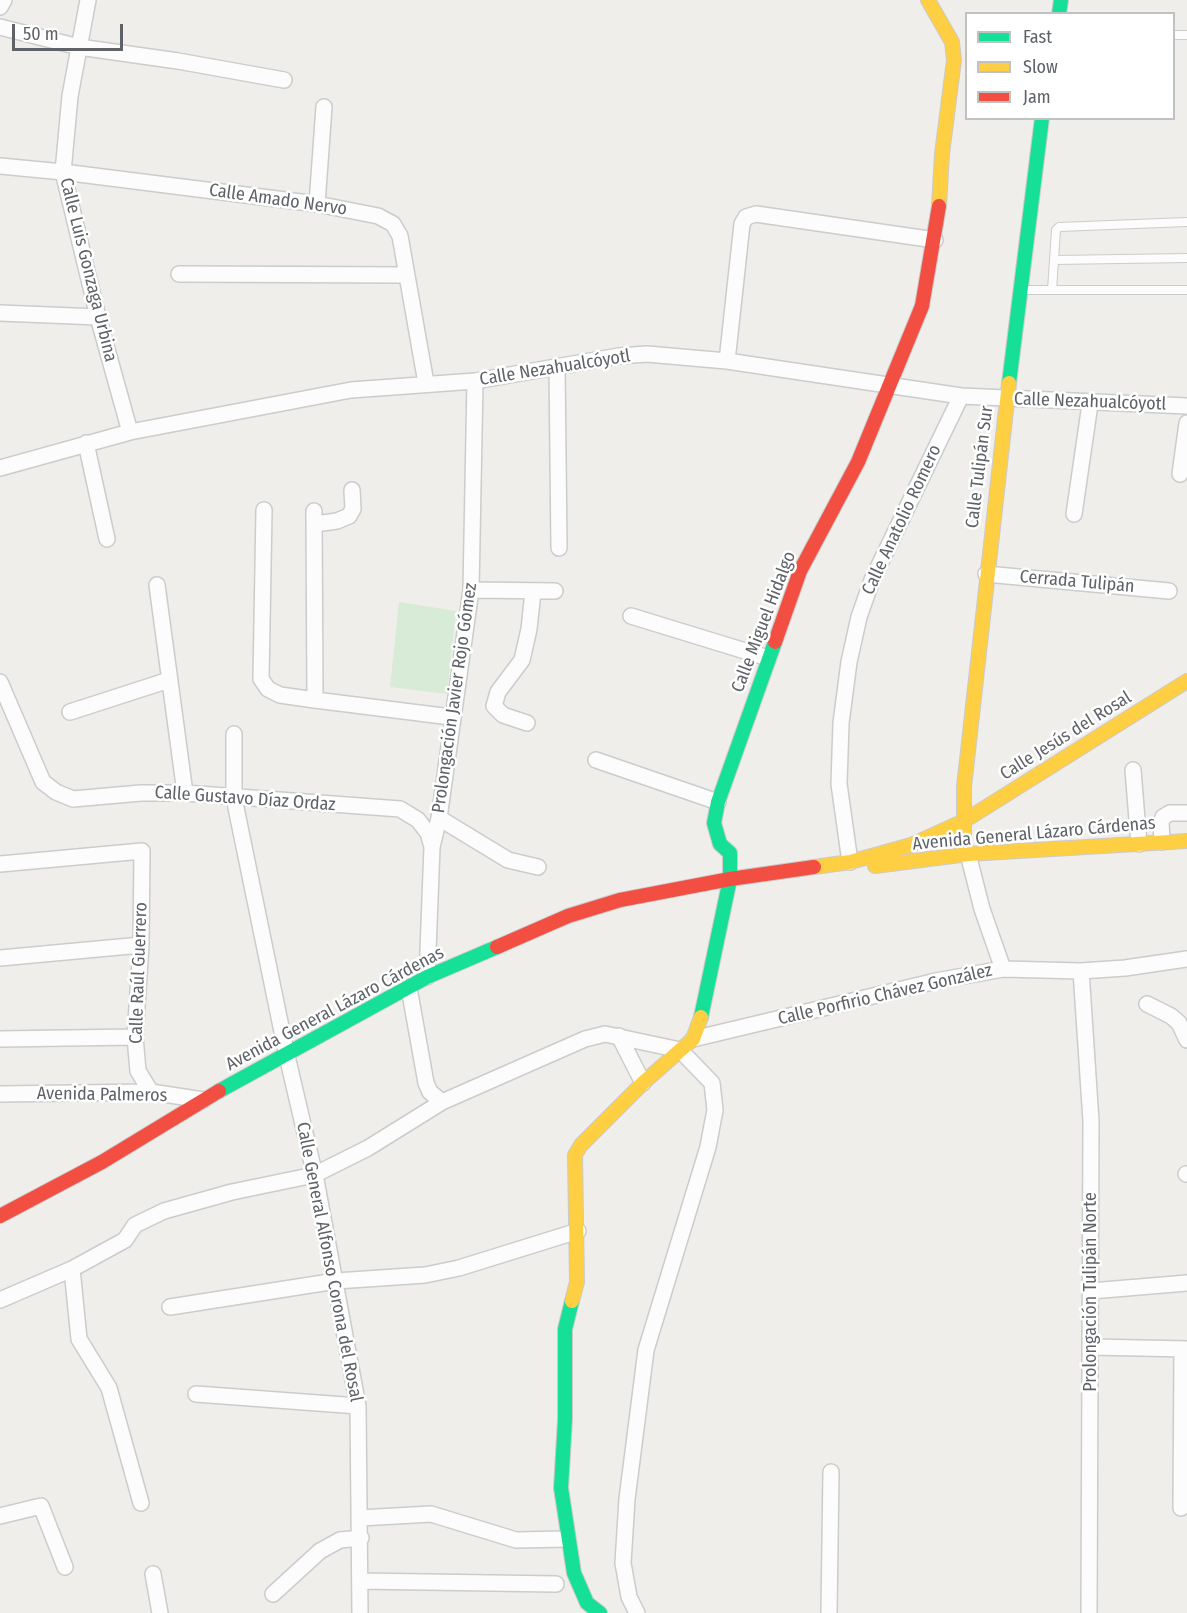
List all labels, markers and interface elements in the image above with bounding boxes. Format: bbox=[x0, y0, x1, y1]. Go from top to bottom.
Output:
scale bar bbox=[15, 12, 126, 50]
legend bbox=[965, 12, 1175, 120]
text: 50 m bbox=[23, 23, 59, 45]
text: Fast bbox=[1023, 26, 1052, 48]
text: Slow bbox=[1023, 56, 1058, 78]
text: Jam bbox=[1023, 86, 1051, 108]
street label: Calle Luis Gonzaga Urbina bbox=[55, 176, 121, 364]
street label: Calle Amado Nervo bbox=[208, 180, 348, 220]
street label: Calle Nezahualcóyotl bbox=[478, 345, 632, 391]
street label: Calle Nezahualcóyotl bbox=[1013, 389, 1167, 415]
street label: Calle Tulipán Sur bbox=[962, 405, 998, 529]
street label: Calle Anatolio Romero bbox=[858, 442, 946, 598]
street label: Calle Miguel Hidalgo bbox=[727, 549, 801, 695]
street label: Cerrada Tulipán bbox=[1019, 566, 1135, 598]
street label: Prolongación Javier Rojo Gómez bbox=[428, 581, 482, 815]
street label: Calle Jesús del Rosal bbox=[996, 687, 1136, 785]
street label: Calle Gustavo Díaz Ordaz bbox=[154, 782, 336, 816]
street label: Avenida General Lázaro Cárdenas bbox=[912, 813, 1156, 855]
street label: Calle Raúl Guerrero bbox=[126, 902, 152, 1044]
street label: Avenida General Lázaro Cárdenas bbox=[222, 942, 448, 1076]
street label: Calle Porfirio Chávez González bbox=[776, 960, 994, 1030]
street label: Avenida Palmeros bbox=[37, 1083, 167, 1107]
street label: Calle General Alfonso Corona del Rosal bbox=[291, 1120, 367, 1404]
street label: Prolongación Tulipán Norte bbox=[1080, 1192, 1102, 1392]

